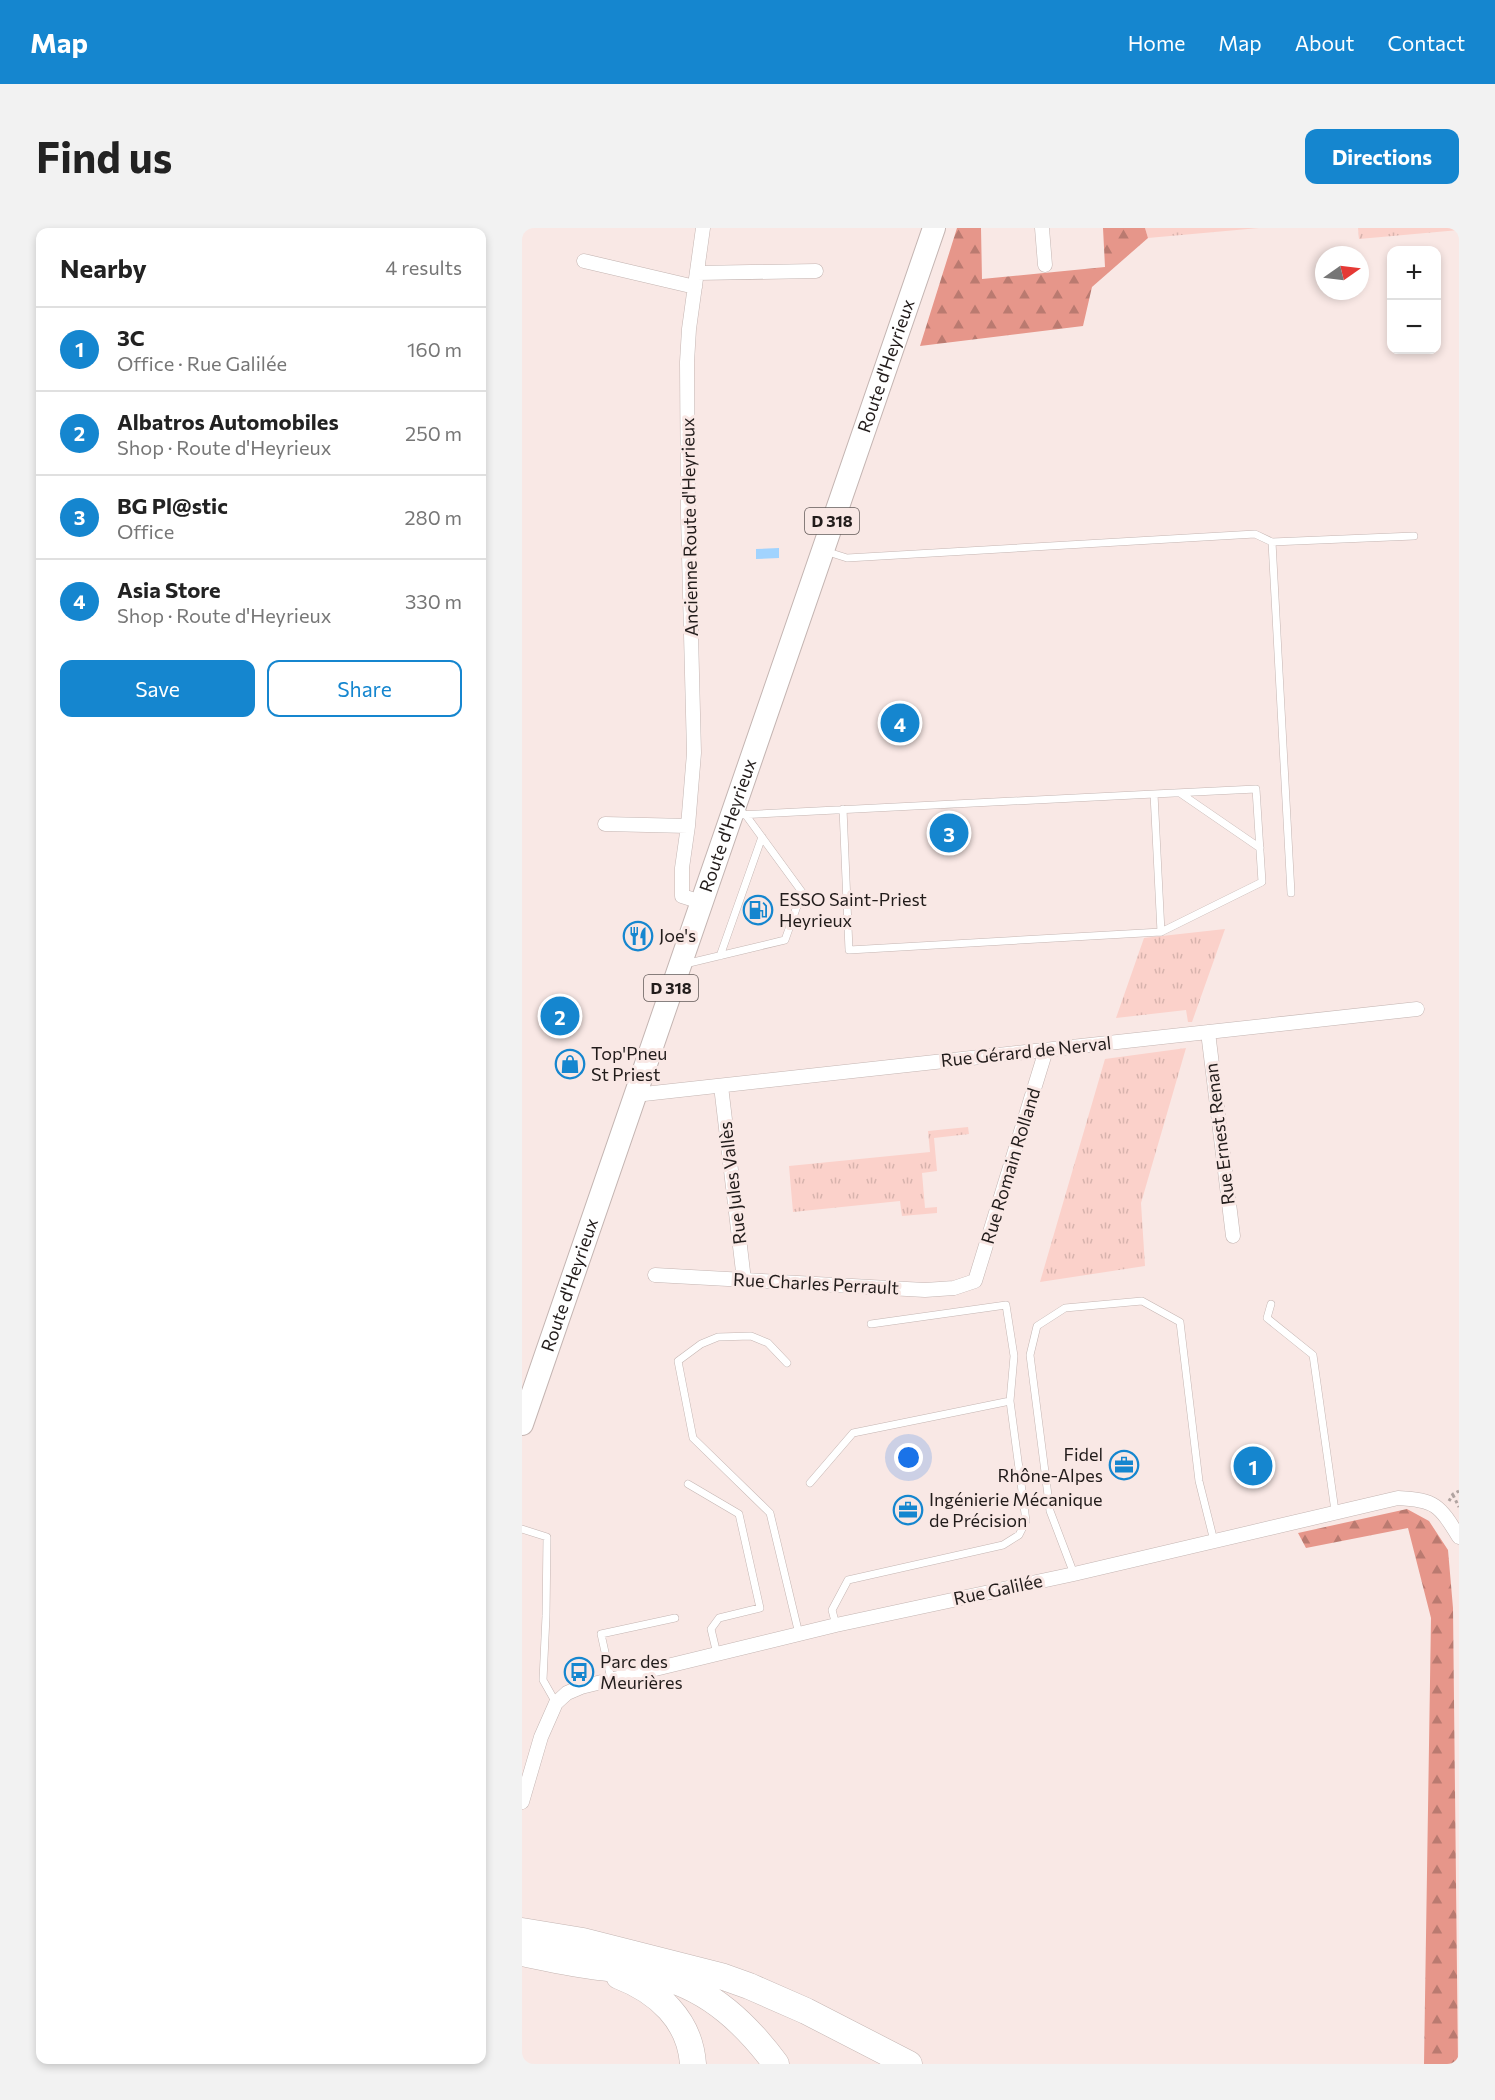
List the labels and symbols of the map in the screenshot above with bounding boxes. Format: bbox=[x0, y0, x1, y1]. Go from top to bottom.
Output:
north arrow bbox=[1315, 246, 1369, 300]
street label: Route d'Heyrieux bbox=[852, 296, 919, 435]
street label: Ancienne Route d'Heyrieux bbox=[676, 417, 702, 637]
road number: D 318 bbox=[805, 508, 859, 534]
pin: 4 bbox=[880, 700, 920, 746]
street label: Route d'Heyrieux bbox=[694, 755, 761, 895]
pin: 3 bbox=[930, 810, 968, 856]
place label: ESSO Saint-Priest Heyrieux bbox=[779, 888, 927, 931]
fuel station icon: ESSO Saint-Priest Heyrieux bbox=[742, 894, 774, 926]
restaurant icon: Joe's bbox=[622, 920, 654, 952]
place label: Joe's bbox=[659, 924, 696, 946]
road number: D 318 bbox=[644, 975, 698, 1001]
pin: 2 bbox=[540, 994, 579, 1038]
street label: Rue Gérard de Nerval bbox=[939, 1031, 1112, 1071]
place label: Top'Pneu St Priest bbox=[591, 1042, 667, 1085]
shop icon: Top'Pneu St Priest bbox=[554, 1048, 586, 1080]
street label: Rue Ernest Renan bbox=[1199, 1062, 1239, 1206]
street label: Rue Romain Rolland bbox=[976, 1085, 1044, 1246]
street label: Rue Jules Vallès bbox=[714, 1120, 750, 1246]
street label: Route d'Heyrieux bbox=[536, 1215, 602, 1354]
street label: Rue Charles Perrault bbox=[733, 1268, 900, 1298]
your location bbox=[894, 1443, 923, 1472]
place label: Fidel Rhône-Alpes bbox=[997, 1443, 1103, 1486]
pin: 1 bbox=[1234, 1444, 1272, 1488]
office icon: Fidel Rhône-Alpes bbox=[1108, 1449, 1140, 1481]
place label: Ingénierie Mécanique de Précision bbox=[929, 1488, 1103, 1531]
office icon: Ingénierie Mécanique de Précision bbox=[892, 1494, 924, 1526]
street label: Rue Galilée bbox=[951, 1569, 1044, 1609]
place label: Parc des Meurières bbox=[600, 1650, 683, 1693]
bus stop icon: Parc des Meurières bbox=[563, 1656, 595, 1688]

